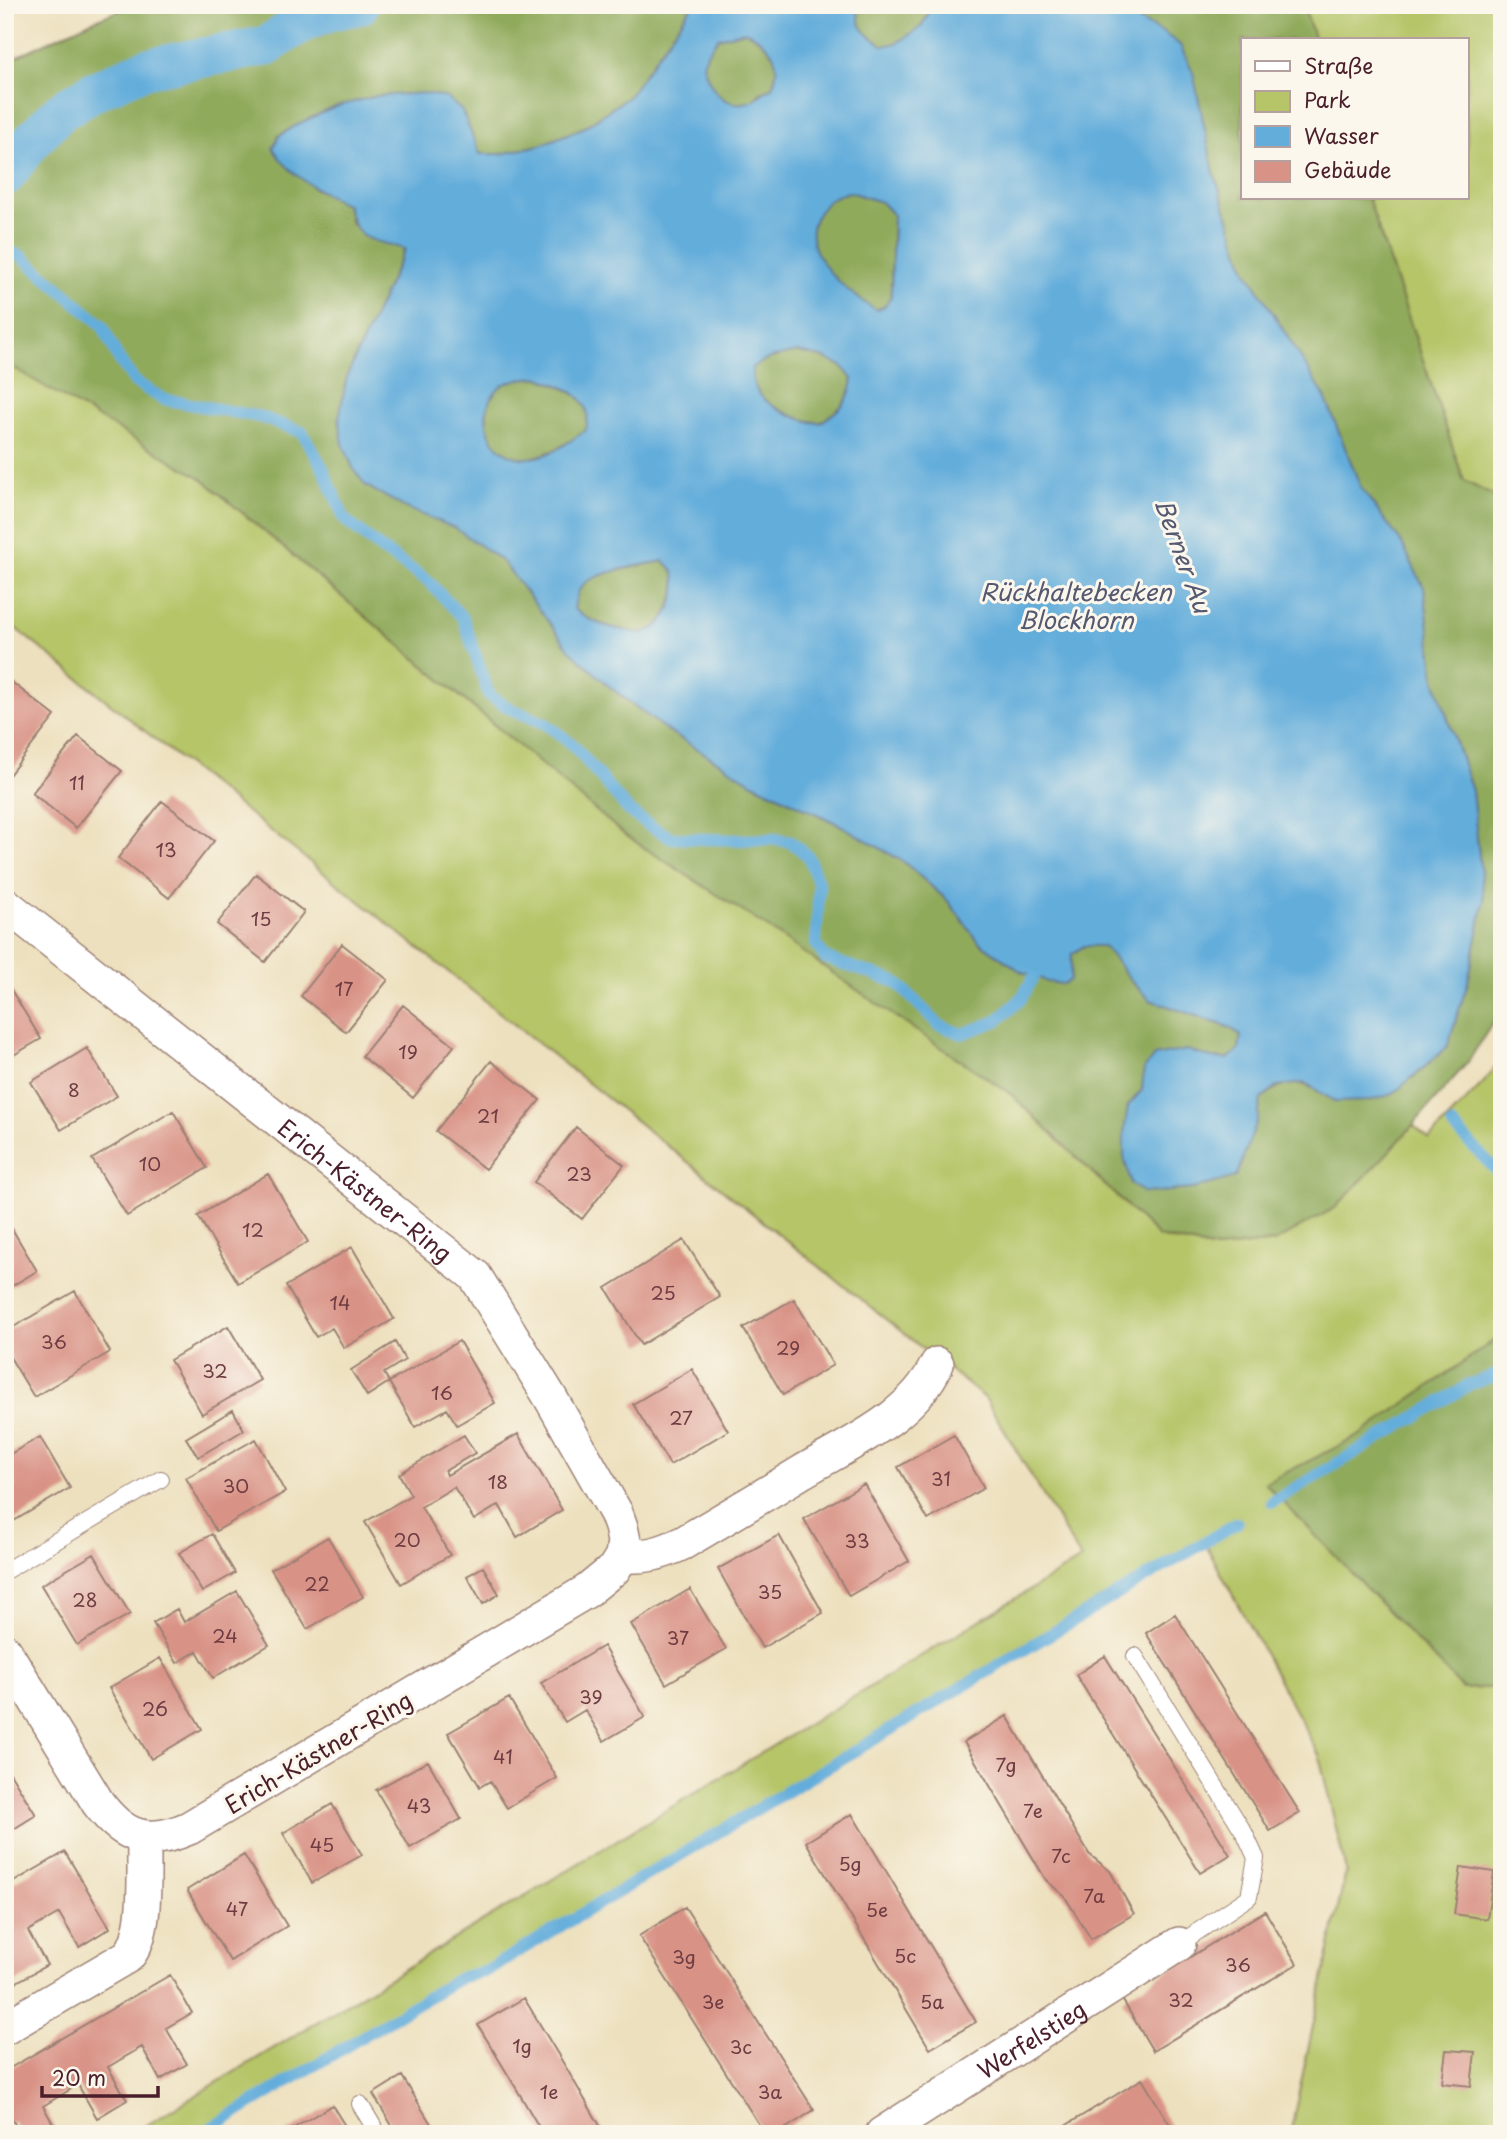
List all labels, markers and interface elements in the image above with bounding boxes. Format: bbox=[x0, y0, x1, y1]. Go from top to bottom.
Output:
legend bbox=[1241, 38, 1468, 200]
text: Straße bbox=[1304, 49, 1373, 81]
text: Park bbox=[1304, 83, 1351, 115]
text: Wasser bbox=[1304, 119, 1379, 151]
text: Gebäude bbox=[1304, 153, 1391, 185]
water label: Berner Au bbox=[1147, 492, 1222, 619]
water label: Rückhaltebecken Blockhorn bbox=[980, 573, 1173, 637]
house number: 11 bbox=[69, 768, 85, 796]
house number: 13 bbox=[155, 835, 177, 863]
house number: 15 bbox=[251, 904, 271, 932]
house number: 17 bbox=[335, 974, 353, 1002]
house number: 19 bbox=[398, 1037, 418, 1065]
house number: 8 bbox=[68, 1075, 80, 1103]
house number: 21 bbox=[477, 1101, 499, 1129]
street label: Erich-Kästner-Ring bbox=[271, 1110, 460, 1269]
house number: 10 bbox=[139, 1149, 161, 1177]
house number: 23 bbox=[566, 1159, 592, 1187]
house number: 12 bbox=[242, 1215, 264, 1243]
house number: 25 bbox=[650, 1278, 676, 1306]
house number: 14 bbox=[329, 1288, 351, 1316]
house number: 36 bbox=[41, 1327, 67, 1355]
house number: 29 bbox=[776, 1333, 800, 1361]
house number: 32 bbox=[202, 1356, 228, 1384]
house number: 16 bbox=[431, 1378, 453, 1406]
house number: 27 bbox=[669, 1403, 693, 1431]
house number: 31 bbox=[931, 1464, 951, 1492]
house number: 18 bbox=[488, 1467, 508, 1495]
house number: 30 bbox=[223, 1471, 249, 1499]
house number: 20 bbox=[393, 1525, 421, 1553]
house number: 33 bbox=[845, 1526, 869, 1554]
house number: 22 bbox=[304, 1569, 330, 1597]
house number: 35 bbox=[758, 1577, 782, 1605]
house number: 28 bbox=[72, 1585, 98, 1613]
house number: 24 bbox=[212, 1621, 238, 1649]
house number: 37 bbox=[667, 1623, 689, 1651]
street label: Erich-Kästner-Ring bbox=[218, 1682, 418, 1822]
house number: 39 bbox=[579, 1682, 603, 1710]
house number: 26 bbox=[142, 1694, 168, 1722]
house number: 41 bbox=[493, 1742, 513, 1770]
house number: 7g bbox=[996, 1750, 1016, 1778]
house number: 43 bbox=[407, 1791, 431, 1819]
house number: 7e bbox=[1023, 1796, 1043, 1824]
house number: 45 bbox=[310, 1830, 334, 1858]
house number: 7c bbox=[1051, 1841, 1071, 1869]
house number: 5g bbox=[838, 1849, 862, 1877]
house number: 7a bbox=[1083, 1881, 1105, 1909]
house number: 47 bbox=[226, 1894, 248, 1922]
house number: 5e bbox=[866, 1895, 888, 1923]
house number: 5c bbox=[894, 1941, 916, 1969]
house number: 3g bbox=[672, 1942, 696, 1970]
house number: 36 bbox=[1225, 1950, 1251, 1978]
house number: 32 bbox=[1168, 1985, 1194, 2013]
house number: 3e bbox=[702, 1987, 724, 2015]
house number: 5a bbox=[920, 1987, 944, 2015]
street label: Werfelstieg bbox=[970, 1991, 1092, 2086]
house number: 1g bbox=[512, 2031, 532, 2059]
house number: 3c bbox=[730, 2032, 752, 2060]
scale bar bbox=[42, 2055, 158, 2099]
text: 20 m bbox=[52, 2061, 106, 2093]
house number: 1e bbox=[540, 2077, 558, 2105]
house number: 3a bbox=[758, 2077, 782, 2105]

